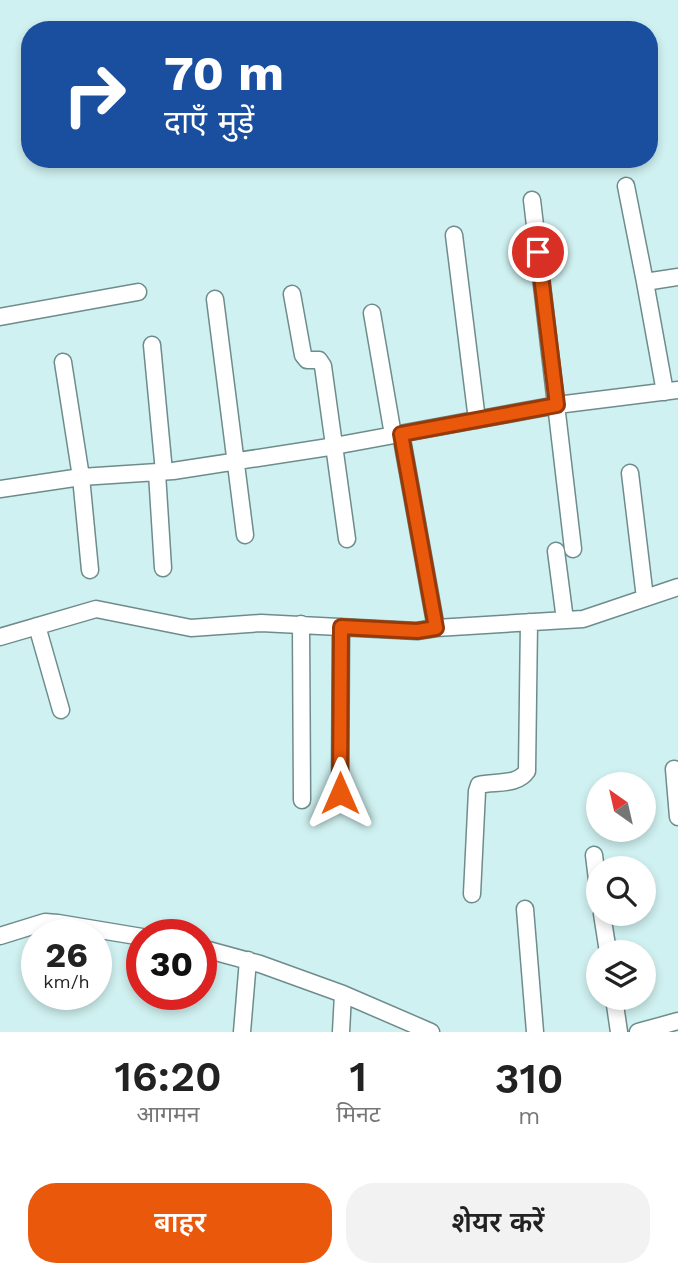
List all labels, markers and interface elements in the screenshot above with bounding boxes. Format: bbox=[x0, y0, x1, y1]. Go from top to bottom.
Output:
text: 70 m bbox=[164, 44, 284, 102]
icon: right bbox=[49, 49, 140, 140]
text: दाएँ मुड़ें bbox=[164, 103, 254, 141]
pin bbox=[508, 222, 568, 282]
icon: arrive bbox=[519, 233, 557, 271]
position arrow bbox=[303, 756, 377, 830]
north arrow bbox=[586, 772, 656, 842]
map controls bbox=[586, 772, 656, 1010]
button: search bbox=[586, 856, 656, 926]
speed limit sign: 30 bbox=[126, 919, 217, 1010]
text: 26 bbox=[45, 934, 88, 976]
button: layers bbox=[586, 940, 656, 1010]
text: km/h bbox=[43, 971, 90, 992]
text: 16:20 bbox=[114, 1052, 222, 1101]
text: 1 bbox=[349, 1052, 367, 1101]
text: 310 bbox=[495, 1054, 564, 1103]
text: आगमन bbox=[137, 1101, 200, 1128]
text: मिनट bbox=[336, 1101, 380, 1128]
text: m bbox=[518, 1103, 540, 1130]
button: बाहर bbox=[28, 1183, 332, 1263]
button: शेयर करें bbox=[346, 1183, 650, 1263]

